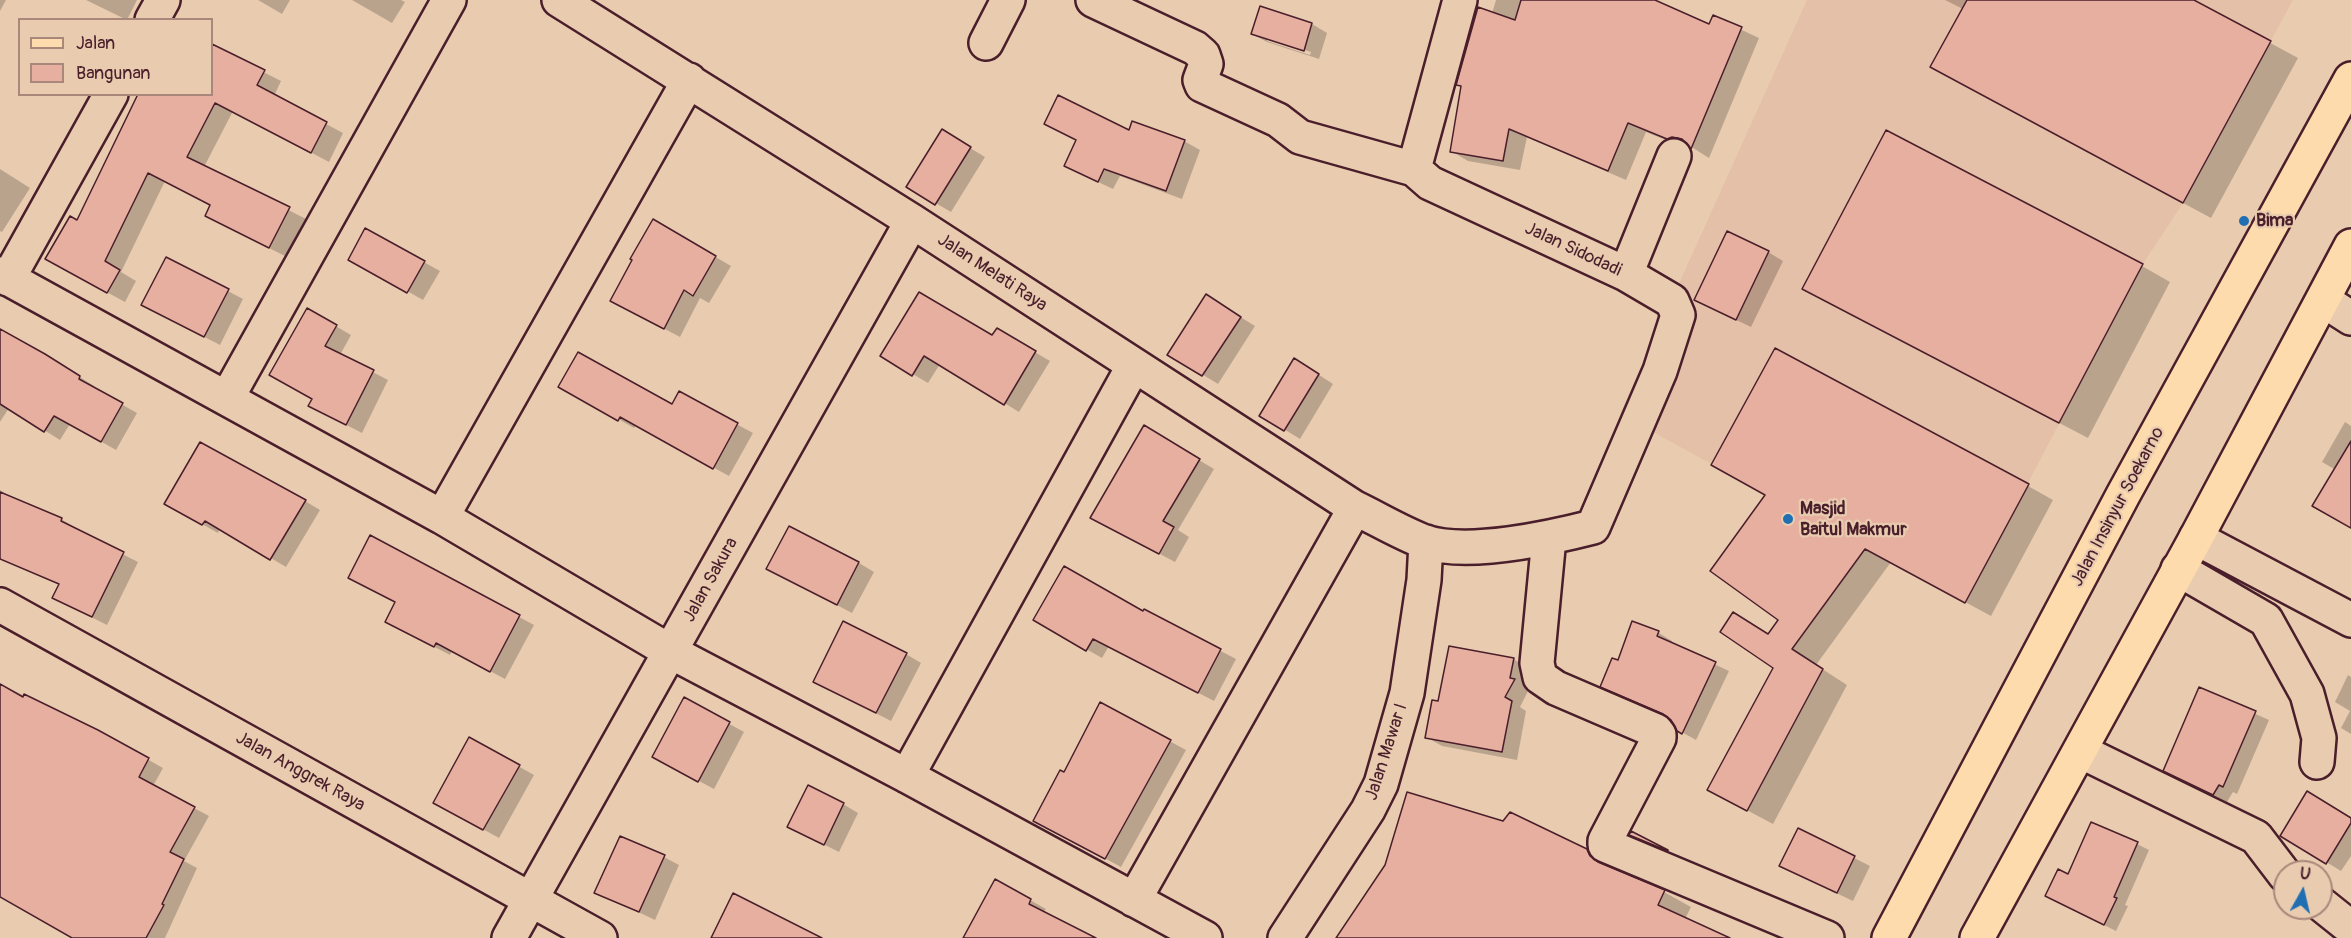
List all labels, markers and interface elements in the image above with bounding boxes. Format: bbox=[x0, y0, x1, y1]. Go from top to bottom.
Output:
legend bbox=[18, 18, 213, 96]
text: Jalan bbox=[76, 32, 115, 55]
text: Bangunan bbox=[76, 62, 151, 85]
place label: Bima bbox=[2256, 210, 2293, 232]
marker: Bima bbox=[2237, 214, 2251, 228]
street label: Jalan Sidodadi bbox=[1521, 218, 1625, 282]
street label: Jalan Melati Raya bbox=[933, 230, 1051, 316]
street label: Jalan Insinyur Soekarno bbox=[2067, 424, 2169, 590]
place label: Masjid Baitul Makmur bbox=[1800, 498, 1907, 540]
marker: Masjid Baitul Makmur bbox=[1781, 512, 1795, 526]
street label: Jalan Sakura bbox=[679, 534, 743, 626]
street label: Jalan Mawar I bbox=[1361, 701, 1413, 803]
street label: Jalan Anggrek Raya bbox=[232, 728, 368, 816]
north arrow bbox=[2273, 860, 2333, 920]
text: U bbox=[2299, 864, 2312, 885]

